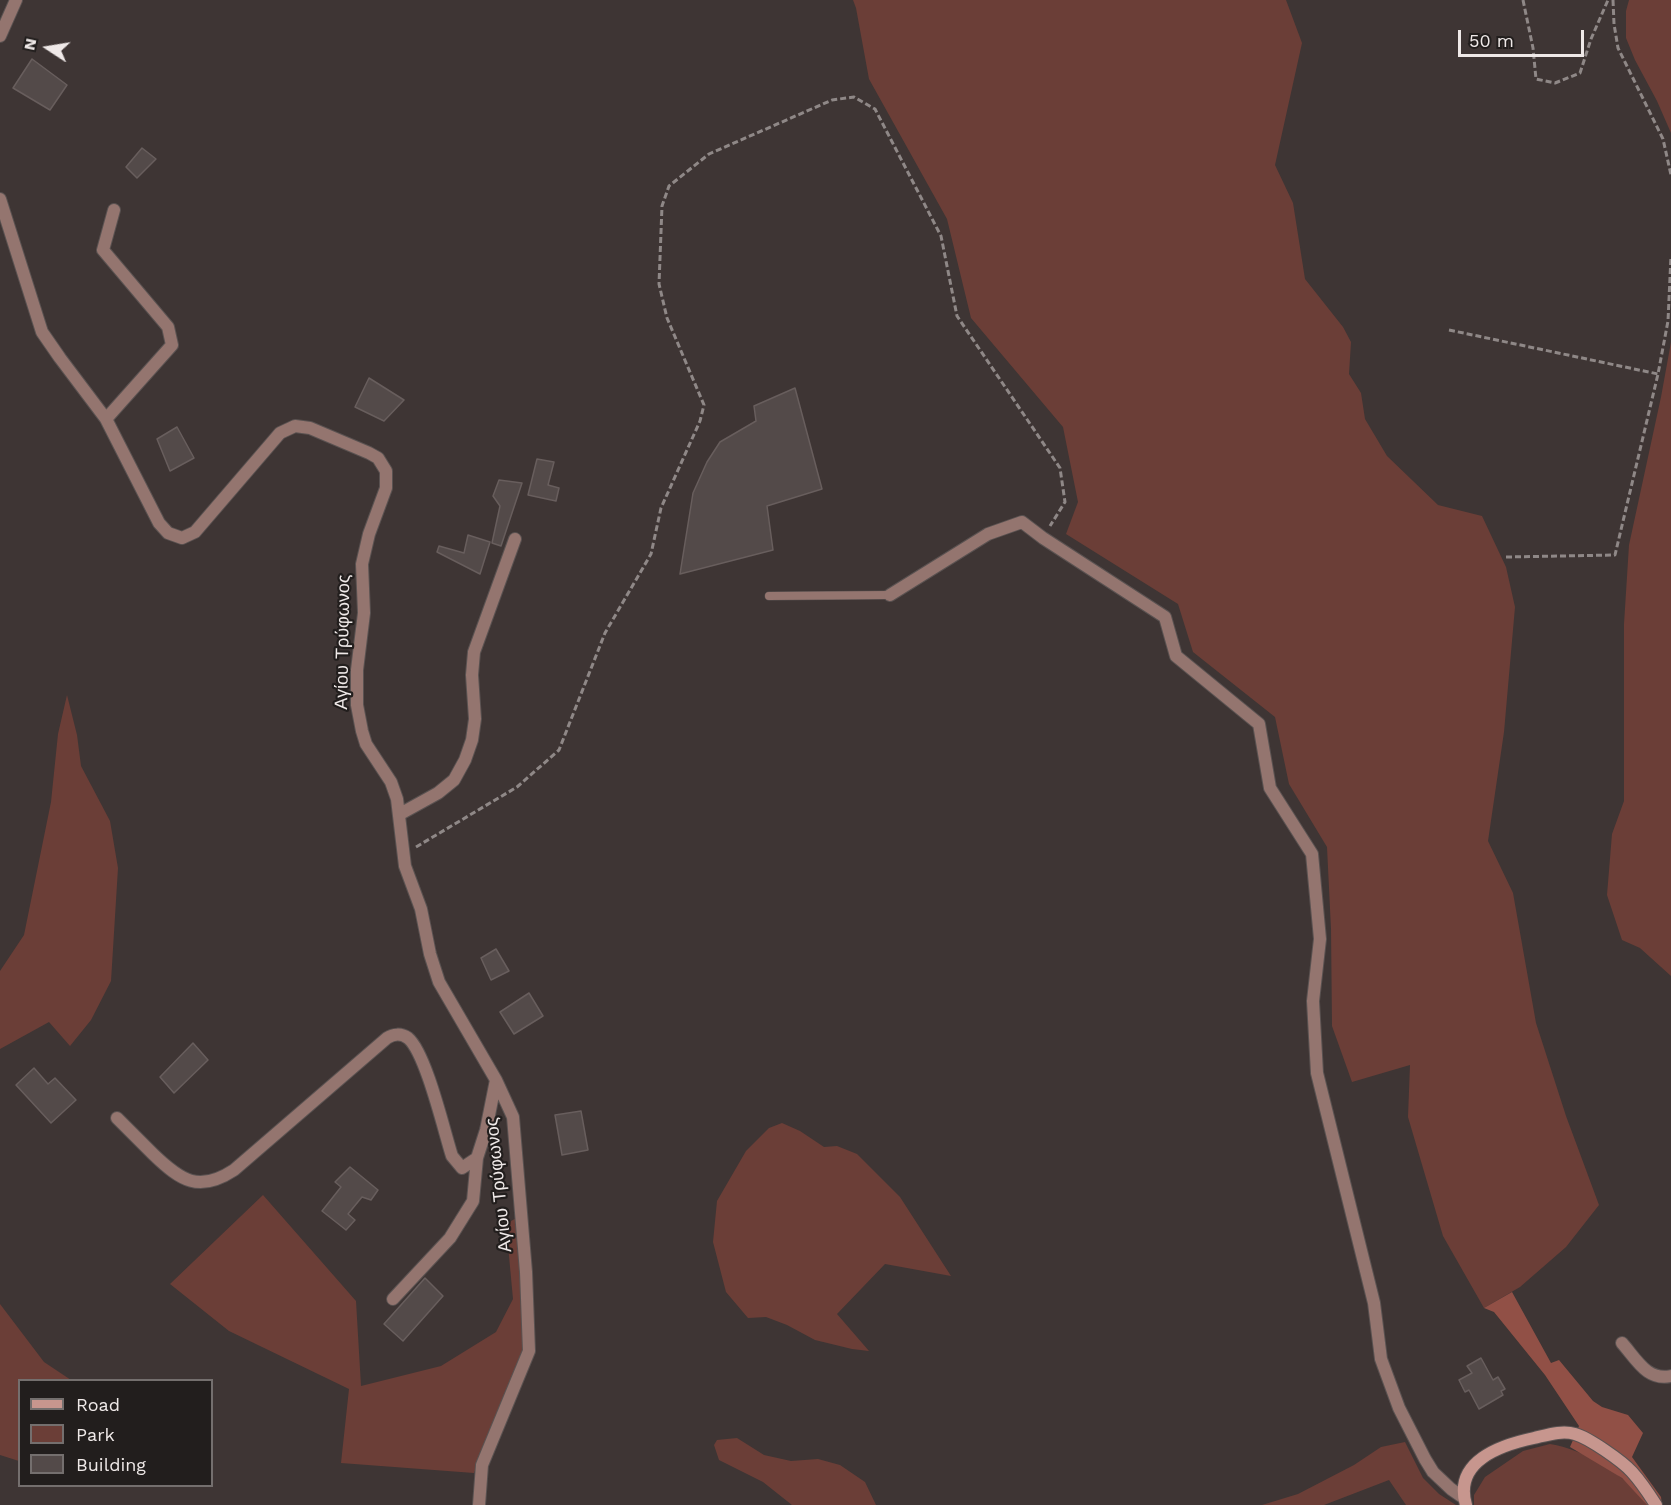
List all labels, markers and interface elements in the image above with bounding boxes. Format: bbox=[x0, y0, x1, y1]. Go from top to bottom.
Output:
north arrow bbox=[18, 18, 78, 78]
scale bar bbox=[1461, 18, 1587, 56]
text: 50 m bbox=[1469, 30, 1514, 51]
text: N bbox=[19, 36, 40, 52]
street label: Αγίου Τρύφωνος bbox=[331, 574, 355, 710]
street label: Αγίου Τρύφωνος bbox=[481, 1117, 517, 1253]
legend bbox=[18, 1379, 213, 1487]
text: Road bbox=[76, 1394, 120, 1415]
text: Park bbox=[76, 1424, 115, 1445]
text: Building bbox=[76, 1454, 146, 1475]

